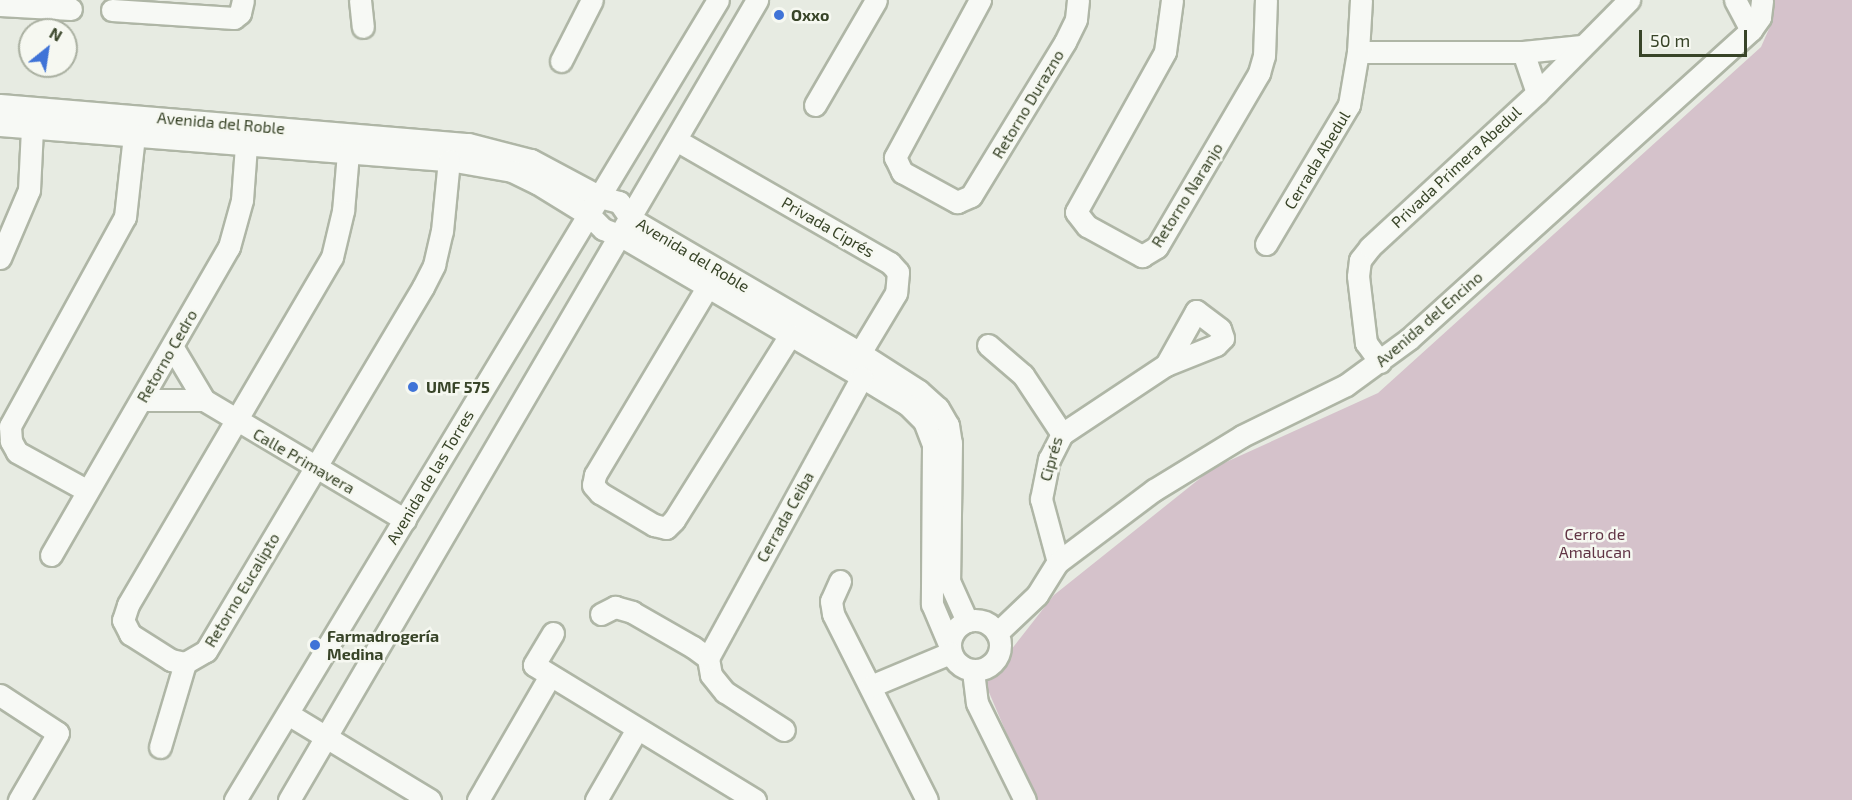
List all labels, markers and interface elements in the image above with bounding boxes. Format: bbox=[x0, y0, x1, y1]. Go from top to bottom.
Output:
place label: Oxxo bbox=[791, 5, 829, 25]
marker: Oxxo bbox=[772, 8, 786, 22]
north arrow bbox=[18, 18, 78, 78]
scale bar bbox=[1642, 18, 1750, 56]
text: N bbox=[46, 23, 66, 45]
text: 50 m bbox=[1650, 29, 1690, 51]
street label: Retorno Durazno bbox=[988, 46, 1068, 162]
street label: Privada Primera Abedul bbox=[1387, 102, 1525, 232]
street label: Cerrada Abedul bbox=[1280, 107, 1354, 213]
street label: Avenida del Roble bbox=[156, 108, 286, 138]
street label: Retorno Naranjo bbox=[1147, 139, 1227, 251]
street label: Privada Ciprés bbox=[778, 193, 878, 261]
street label: Avenida del Roble bbox=[633, 214, 753, 296]
street label: Avenida del Encino bbox=[1371, 267, 1487, 371]
street label: Retorno Cedro bbox=[133, 306, 201, 406]
place label: UMF 575 bbox=[426, 377, 490, 397]
marker: UMF 575 bbox=[404, 378, 422, 396]
street label: Avenida de las Torres bbox=[382, 406, 478, 548]
street label: Calle Primavera bbox=[250, 424, 358, 498]
street label: Ciprés bbox=[1036, 435, 1066, 483]
street label: Cerrada Ceiba bbox=[752, 468, 818, 566]
park label: Cerro de Amalucan bbox=[1559, 524, 1631, 562]
street label: Retorno Eucalipto bbox=[200, 529, 284, 651]
place label: Farmadrogería Medina bbox=[327, 626, 439, 664]
marker: Farmadrogería Medina bbox=[308, 638, 322, 652]

